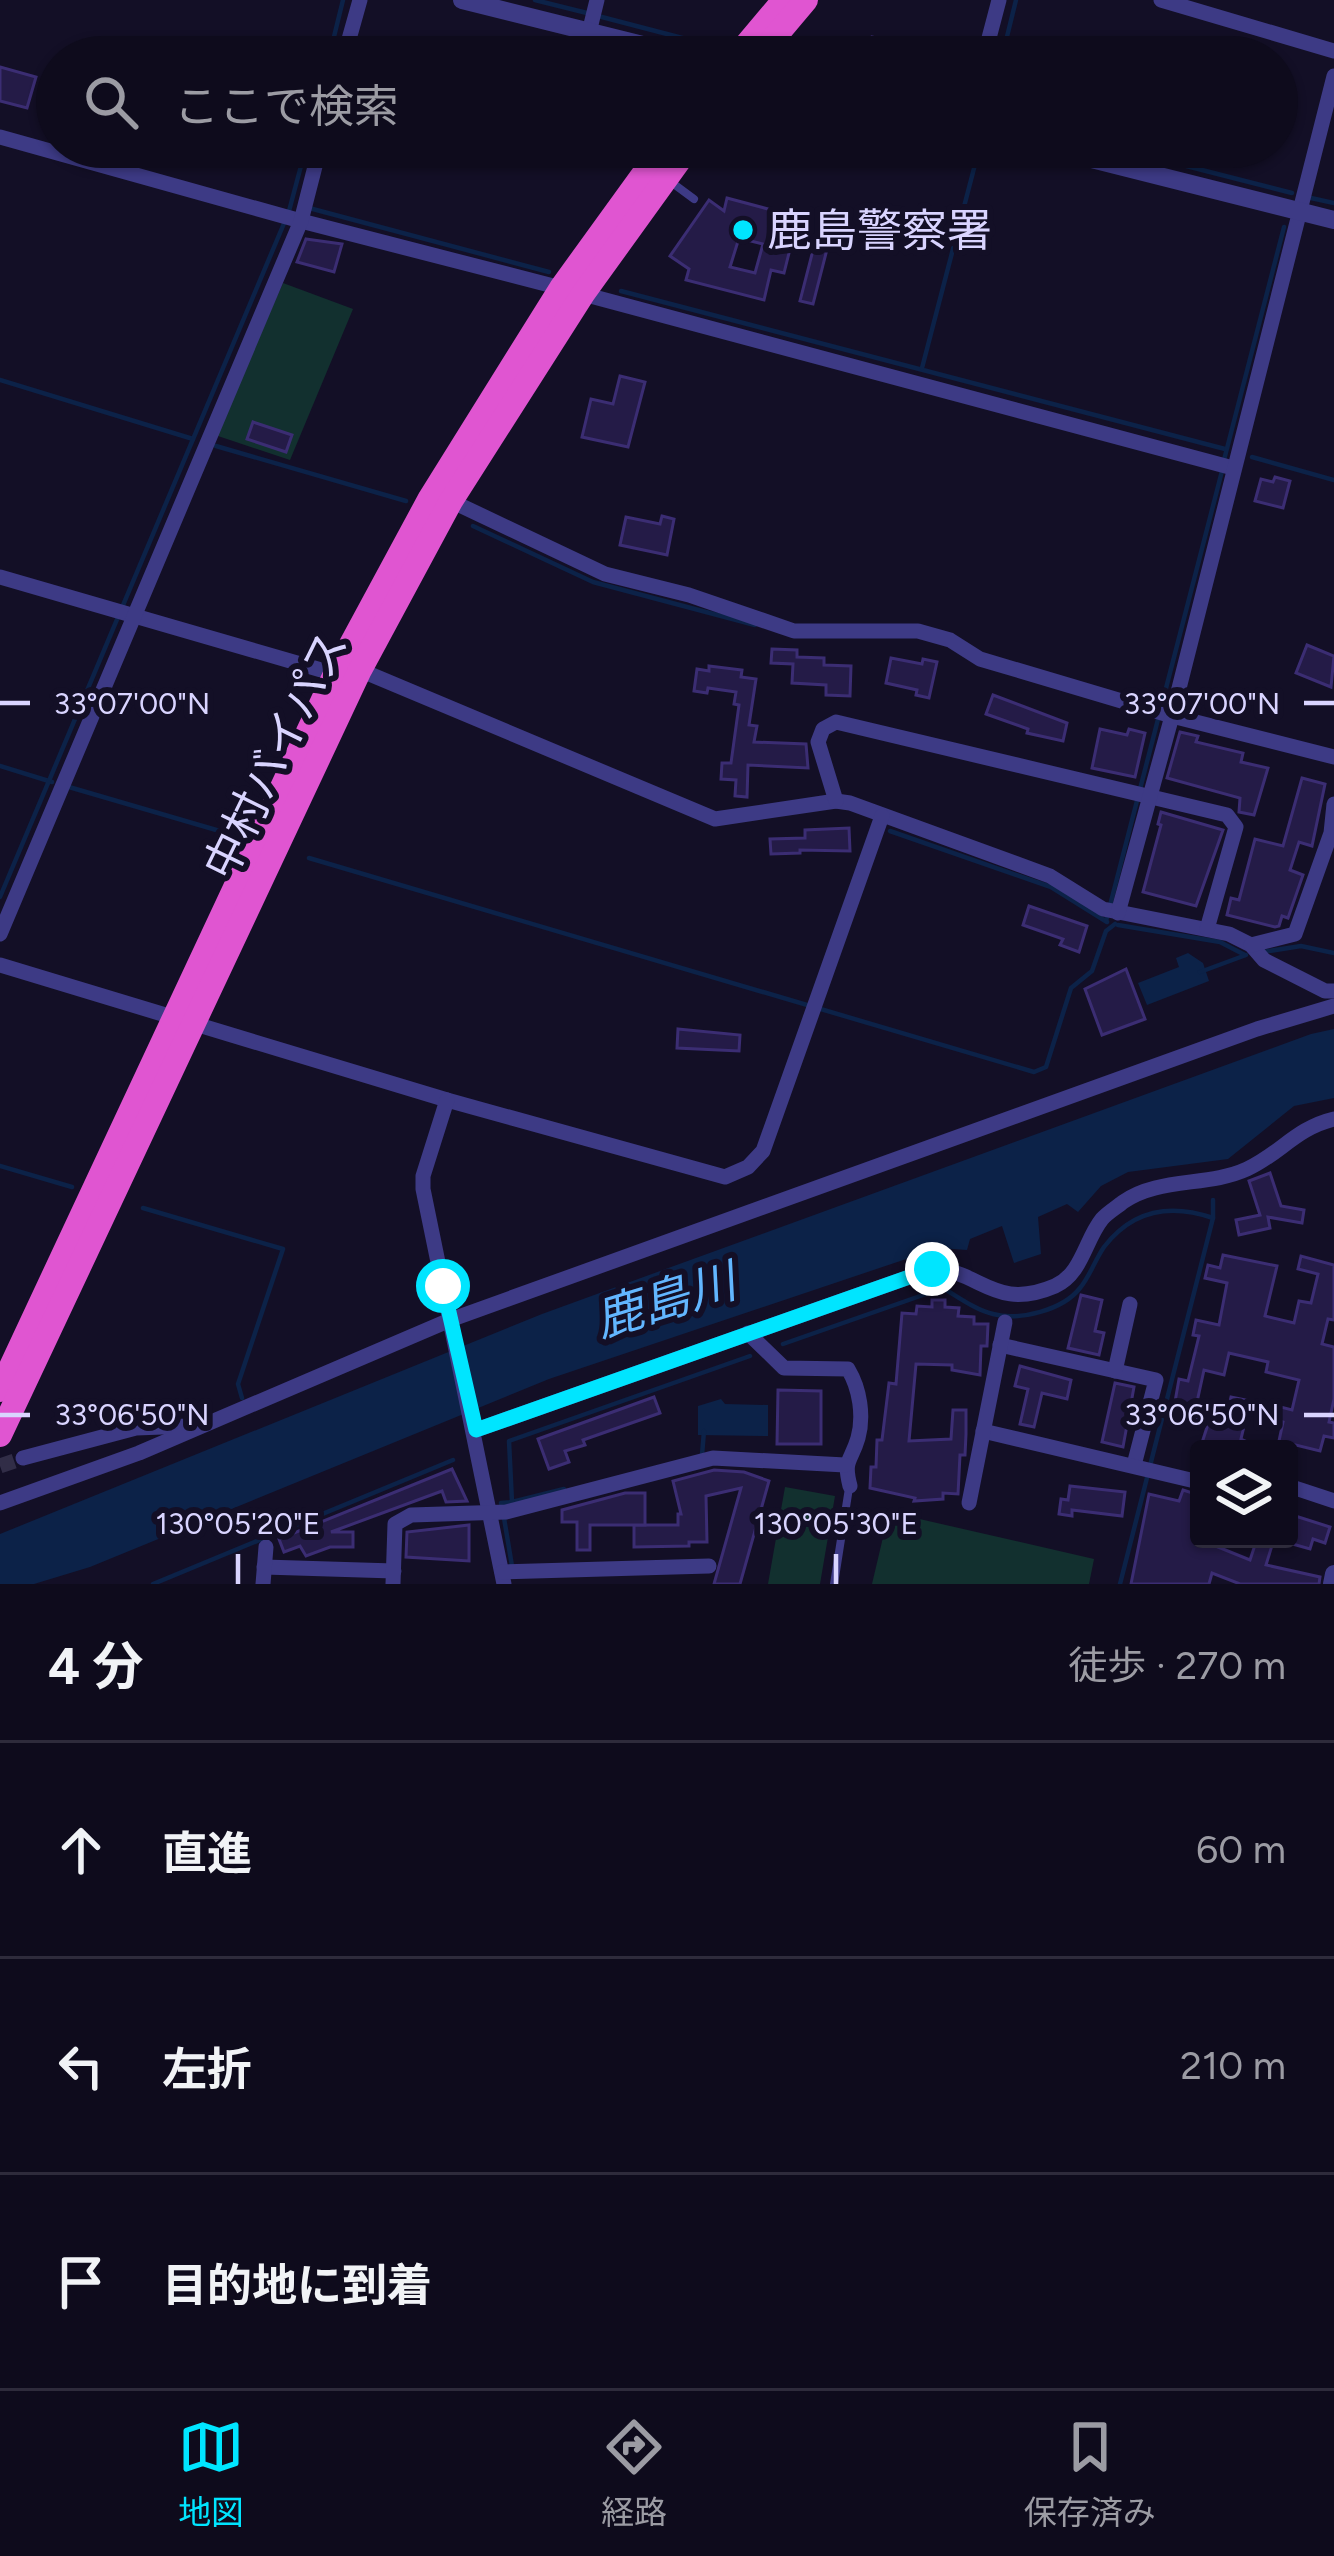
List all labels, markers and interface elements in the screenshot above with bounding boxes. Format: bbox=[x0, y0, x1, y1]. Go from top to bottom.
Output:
search box bbox=[36, 36, 1298, 168]
icon: search bbox=[78, 69, 144, 135]
text: ここで検索 bbox=[174, 79, 399, 133]
place label: 鹿島警察署 bbox=[767, 203, 992, 257]
marker: 鹿島警察署 bbox=[730, 217, 756, 243]
street label: 中村バイパス bbox=[192, 622, 358, 888]
text: 33°07'00"N bbox=[54, 685, 210, 722]
text: 33°07'00"N bbox=[1124, 685, 1280, 722]
route end bbox=[905, 1242, 959, 1296]
water label: 鹿島川 bbox=[588, 1250, 747, 1349]
route start bbox=[416, 1259, 470, 1313]
text: 33°06'50"N bbox=[54, 1396, 210, 1433]
text: 33°06'50"N bbox=[1124, 1396, 1280, 1433]
map controls bbox=[1190, 1440, 1298, 1548]
button: layers bbox=[1190, 1440, 1298, 1548]
text: 130°05'20"E bbox=[156, 1505, 320, 1542]
text: 130°05'30"E bbox=[754, 1505, 918, 1542]
text: 4 分 bbox=[48, 1636, 143, 1697]
text: 徒歩 · 270 m bbox=[1068, 1642, 1286, 1689]
icon: ahead bbox=[48, 1817, 114, 1883]
text: 直進 bbox=[162, 1826, 252, 1880]
text: 60 m bbox=[1196, 1826, 1286, 1873]
icon: left bbox=[48, 2033, 114, 2099]
text: 左折 bbox=[162, 2042, 252, 2096]
text: 210 m bbox=[1180, 2042, 1286, 2089]
icon: arrive bbox=[48, 2249, 114, 2315]
text: 目的地に到着 bbox=[162, 2258, 432, 2312]
tab: 地図 bbox=[178, 2414, 244, 2534]
tab: 経路 bbox=[601, 2414, 667, 2534]
tab: 保存済み bbox=[1024, 2414, 1156, 2534]

